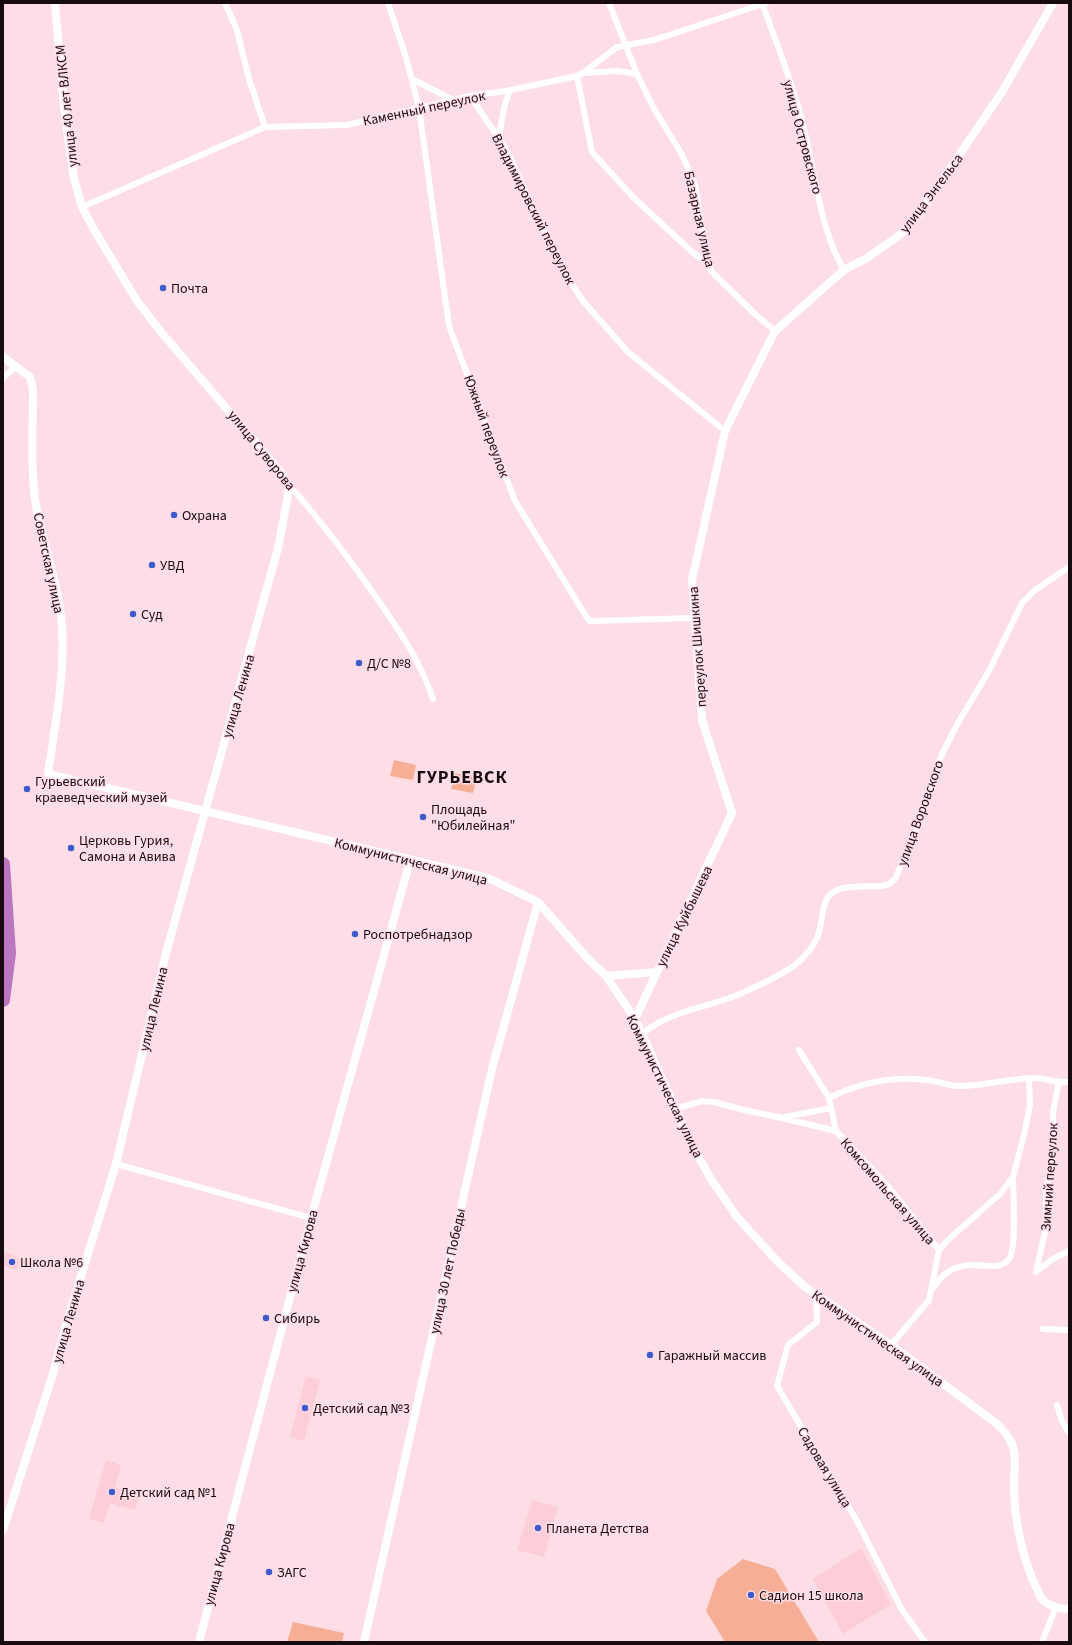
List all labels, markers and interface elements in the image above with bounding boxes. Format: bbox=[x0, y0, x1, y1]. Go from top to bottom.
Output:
street label: улица 40 лет ВЛКСМ bbox=[51, 44, 83, 168]
street label: улица Островского bbox=[777, 78, 827, 197]
street label: Каменный переулок bbox=[361, 86, 487, 132]
street label: Владимировский переулок bbox=[486, 130, 580, 289]
street label: улица Энгельса bbox=[895, 150, 968, 238]
street label: Базарная улица bbox=[678, 169, 720, 269]
place label: Почта bbox=[171, 279, 208, 299]
marker: Почта bbox=[158, 283, 168, 293]
street label: Южный переулок bbox=[458, 372, 514, 481]
street label: улица Суворова bbox=[223, 406, 300, 495]
place label: Охрана bbox=[182, 506, 227, 526]
marker: Охрана bbox=[169, 510, 179, 520]
street label: Советская улица bbox=[28, 511, 68, 616]
place label: УВД bbox=[160, 556, 184, 576]
marker: УВД bbox=[147, 560, 157, 570]
street label: переулок Шишкина bbox=[684, 586, 712, 708]
place label: Суд bbox=[141, 605, 163, 625]
marker: Суд bbox=[128, 609, 138, 619]
street label: улица Ленина bbox=[218, 652, 260, 740]
place label: Д/С №8 bbox=[367, 654, 411, 674]
marker: Д/С №8 bbox=[354, 658, 364, 668]
street label: улица Воровского bbox=[893, 758, 949, 869]
district label: ГУРЬЕВСК bbox=[416, 765, 508, 790]
place label: Гурьевский краеведческий музей bbox=[35, 772, 167, 808]
marker: Гурьевский краеведческий музей bbox=[22, 784, 32, 794]
place label: Площадь "Юбилейная" bbox=[431, 800, 516, 836]
marker: Площадь "Юбилейная" bbox=[418, 812, 428, 822]
place label: Церковь Гурия, Самона и Авива bbox=[79, 831, 176, 867]
street label: Коммунистическая улица bbox=[332, 833, 489, 891]
marker: Церковь Гурия, Самона и Авива bbox=[66, 843, 76, 853]
street label: улица Куйбышева bbox=[652, 862, 718, 970]
place label: Роспотребнадзор bbox=[363, 925, 473, 945]
marker: Роспотребнадзор bbox=[350, 929, 360, 939]
street label: улица Ленина bbox=[135, 965, 173, 1053]
street label: Коммунистическая улица bbox=[621, 1011, 708, 1162]
street label: Зимний переулок bbox=[1036, 1122, 1064, 1232]
street label: Комсомольская улица bbox=[835, 1134, 939, 1249]
street label: улица 30 лет Победы bbox=[425, 1207, 471, 1336]
street label: улица Кирова bbox=[282, 1208, 324, 1295]
place label: Школа №6 bbox=[20, 1253, 83, 1273]
marker: Школа №6 bbox=[7, 1257, 17, 1267]
street label: улица Ленина bbox=[48, 1277, 90, 1365]
street label: Коммунистическая улица bbox=[807, 1286, 948, 1392]
place label: Сибирь bbox=[274, 1309, 320, 1329]
marker: Сибирь bbox=[261, 1313, 271, 1323]
place label: Гаражный массив bbox=[658, 1346, 766, 1366]
marker: Гаражный массив bbox=[645, 1350, 655, 1360]
place label: Детский сад №3 bbox=[313, 1399, 410, 1419]
marker: Детский сад №3 bbox=[300, 1403, 310, 1413]
street label: Садовая улица bbox=[792, 1423, 856, 1512]
place label: Детский сад №1 bbox=[120, 1483, 217, 1503]
marker: Детский сад №1 bbox=[107, 1487, 117, 1497]
place label: Планета Детства bbox=[546, 1519, 649, 1539]
street label: улица Кирова bbox=[199, 1521, 241, 1608]
marker: Планета Детства bbox=[533, 1523, 543, 1533]
place label: ЗАГС bbox=[277, 1563, 307, 1583]
marker: ЗАГС bbox=[264, 1567, 274, 1577]
place label: Садион 15 школа bbox=[759, 1586, 864, 1606]
marker: Садион 15 школа bbox=[746, 1590, 756, 1600]

